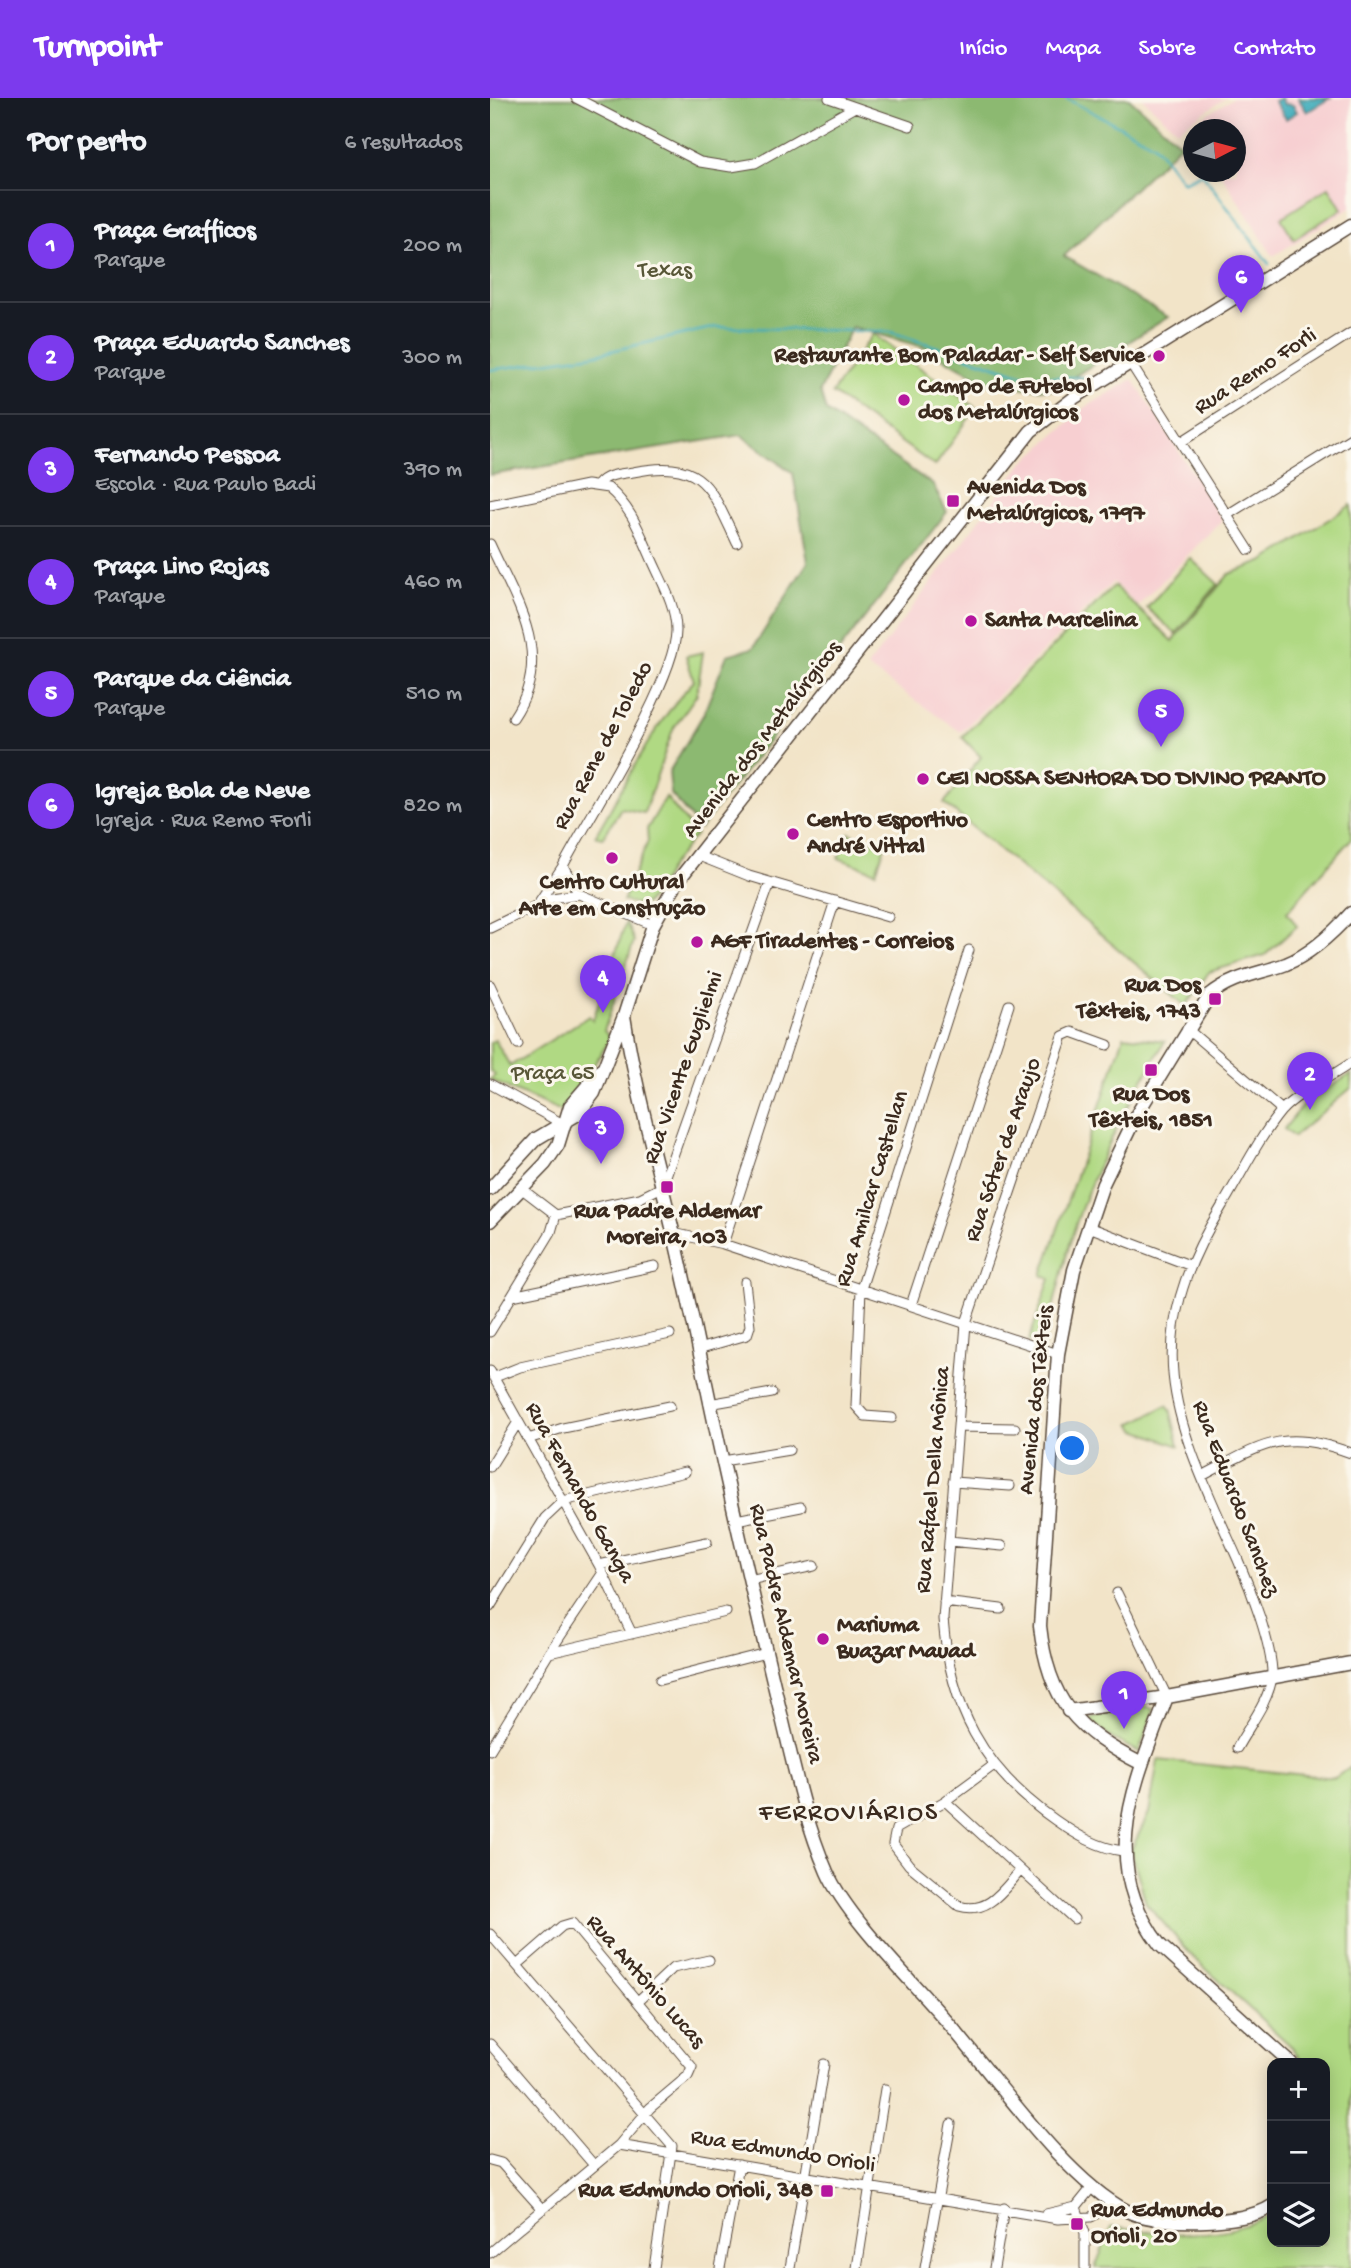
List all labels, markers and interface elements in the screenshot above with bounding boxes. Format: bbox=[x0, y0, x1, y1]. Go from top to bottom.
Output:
text: Turnpoint bbox=[35, 30, 160, 68]
text: Início bbox=[959, 35, 1007, 64]
text: Mapa bbox=[1045, 35, 1101, 64]
text: Sobre bbox=[1139, 35, 1196, 64]
text: Contato bbox=[1234, 35, 1316, 64]
north arrow bbox=[1183, 119, 1246, 182]
text: Por perto bbox=[28, 126, 147, 161]
text: 6 resultados bbox=[345, 130, 462, 157]
text: Praça Grafficos bbox=[95, 217, 256, 248]
text: 1 bbox=[46, 233, 56, 260]
text: 200 m bbox=[403, 233, 462, 260]
text: Parque bbox=[95, 248, 165, 275]
pin: 6 bbox=[1218, 255, 1264, 313]
park label: Texas bbox=[636, 258, 693, 285]
street label: Rua Remo Forli bbox=[1190, 322, 1322, 422]
text: Praça Eduardo Sanches bbox=[95, 329, 349, 360]
place label: Restaurante Bom Paladar - Self Service bbox=[773, 343, 1146, 370]
text: 2 bbox=[45, 345, 57, 372]
text: 300 m bbox=[402, 345, 462, 372]
marker: Restaurante Bom Paladar - Self Service bbox=[1151, 348, 1167, 364]
text: Parque bbox=[95, 360, 165, 387]
place label: Campo de Futebol dos Metalúrgicos bbox=[918, 374, 1092, 427]
marker: Campo de Futebol dos Metalúrgicos bbox=[896, 392, 912, 408]
text: Fernando Pessoa bbox=[95, 441, 280, 472]
text: 3 bbox=[45, 457, 57, 484]
text: 390 m bbox=[404, 457, 462, 484]
text: Escola · Rua Paulo Badi bbox=[95, 472, 316, 499]
place label: Avenida Dos Metalúrgicos, 1797 bbox=[966, 475, 1146, 528]
marker: Avenida Dos Metalúrgicos, 1797 bbox=[945, 493, 961, 509]
text: Praça Lino Rojas bbox=[95, 553, 268, 584]
text: 4 bbox=[46, 569, 56, 596]
text: 460 m bbox=[405, 569, 462, 596]
text: Parque bbox=[95, 584, 165, 611]
place label: Santa Marcelina bbox=[985, 608, 1139, 635]
marker: Santa Marcelina bbox=[963, 613, 979, 629]
street label: Avenida dos Metalúrgicos bbox=[678, 636, 849, 844]
street label: Rua Rene de Toledo bbox=[548, 657, 660, 835]
text: Parque da Ciência bbox=[95, 665, 291, 696]
text: 5 bbox=[45, 681, 57, 708]
text: 510 m bbox=[406, 681, 462, 708]
pin: 5 bbox=[1138, 689, 1184, 747]
text: Parque bbox=[95, 696, 165, 723]
place label: CEI NOSSA SENHORA DO DIVINO PRANTO bbox=[937, 766, 1326, 793]
marker: CEI NOSSA SENHORA DO DIVINO PRANTO bbox=[915, 771, 931, 787]
text: Igreja Bola de Neve bbox=[95, 777, 310, 808]
text: 6 bbox=[45, 793, 57, 820]
text: 820 m bbox=[403, 793, 462, 820]
text: Igreja · Rua Remo Forli bbox=[95, 808, 312, 835]
place label: Centro Esportivo André Vittal bbox=[806, 808, 968, 861]
marker: Centro Esportivo André Vittal bbox=[785, 826, 801, 842]
marker: Centro Cultural Arte em Construção bbox=[604, 850, 620, 866]
place label: Centro Cultural Arte em Construção bbox=[518, 870, 705, 923]
place label: AGF Tiradentes - Correios bbox=[710, 929, 955, 956]
marker: AGF Tiradentes - Correios bbox=[689, 934, 705, 950]
pin: 4 bbox=[580, 955, 626, 1013]
street label: Rua Vicente Guglielmi bbox=[638, 968, 730, 1168]
place label: Rua Dos Têxteis, 1743 bbox=[1075, 973, 1203, 1026]
marker: Rua Dos Têxteis, 1743 bbox=[1207, 991, 1223, 1007]
pin: 2 bbox=[1287, 1052, 1333, 1110]
street label: Rua Sóter de Araujo bbox=[960, 1054, 1048, 1246]
park label: Praça 65 bbox=[510, 1061, 595, 1088]
marker: Rua Dos Têxteis, 1851 bbox=[1143, 1062, 1159, 1078]
place label: Rua Dos Têxteis, 1851 bbox=[1087, 1082, 1213, 1135]
street label: Rua Amilcar Castellan bbox=[830, 1087, 916, 1290]
pin: 3 bbox=[578, 1106, 624, 1164]
marker: Rua Padre Aldemar Moreira, 103 bbox=[659, 1179, 675, 1195]
place label: Rua Padre Aldemar Moreira, 103 bbox=[573, 1199, 763, 1252]
street label: Avenida dos Têxteis bbox=[1014, 1304, 1060, 1496]
street label: Rua Rafael Della Mônica bbox=[911, 1364, 957, 1595]
street label: Rua Eduardo Sanchez bbox=[1185, 1397, 1285, 1602]
street label: Rua Fernando Ganga bbox=[518, 1398, 640, 1589]
your location bbox=[1055, 1431, 1089, 1465]
street label: Rua Padre Aldemar Moreira bbox=[742, 1501, 828, 1768]
place label: Mariuma Buazar Mauad bbox=[836, 1613, 977, 1666]
marker: Mariuma Buazar Mauad bbox=[815, 1631, 831, 1647]
pin: 1 bbox=[1101, 1671, 1147, 1729]
district label: FERROVIÁRIOS bbox=[758, 1799, 939, 1830]
street label: Rua Antônio Lucas bbox=[580, 1910, 711, 2055]
map controls bbox=[1267, 2058, 1330, 2247]
button: + bbox=[1267, 2058, 1330, 2121]
button: − bbox=[1267, 2121, 1330, 2184]
street label: Rua Edmundo Orioli bbox=[689, 2124, 877, 2180]
place label: Rua Edmundo Orioli, 348 bbox=[577, 2178, 813, 2205]
marker: Rua Edmundo Orioli, 348 bbox=[819, 2183, 835, 2199]
button: layers bbox=[1267, 2184, 1330, 2247]
place label: Rua Edmundo Orioli, 20 bbox=[1090, 2198, 1223, 2251]
marker: Rua Edmundo Orioli, 20 bbox=[1069, 2216, 1085, 2232]

